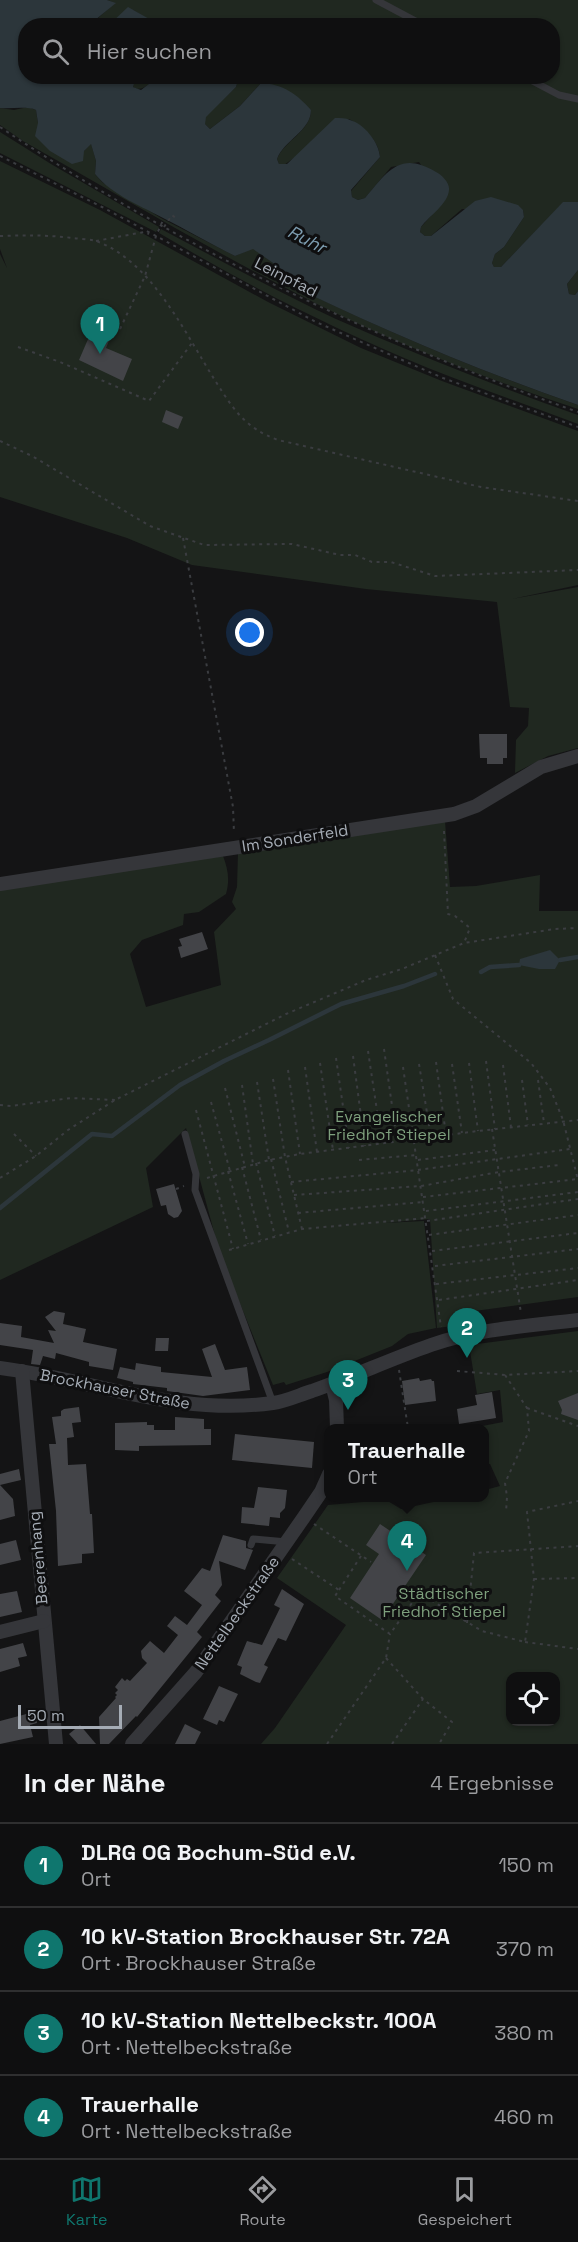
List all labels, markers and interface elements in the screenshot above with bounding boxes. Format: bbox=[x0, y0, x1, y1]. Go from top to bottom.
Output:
search box bbox=[18, 18, 560, 84]
icon: search bbox=[39, 35, 72, 68]
text: Hier suchen bbox=[87, 37, 212, 65]
water label: Ruhr bbox=[284, 220, 332, 259]
street label: Leinpfad bbox=[251, 252, 321, 302]
pin: 1 bbox=[80, 304, 120, 354]
your location bbox=[235, 618, 264, 647]
street label: Im Sonderfeld bbox=[240, 819, 350, 857]
park label: Evangelischer Friedhof Stiepel bbox=[327, 1106, 451, 1145]
pin: 2 bbox=[448, 1308, 486, 1358]
pin: 3 bbox=[328, 1360, 368, 1410]
street label: Brockhauser Straße bbox=[38, 1364, 192, 1414]
popup bbox=[324, 1424, 489, 1502]
text: Trauerhalle bbox=[348, 1436, 465, 1464]
text: Ort bbox=[348, 1464, 378, 1490]
street label: Beerenhang bbox=[23, 1510, 53, 1606]
pin: 4 bbox=[388, 1522, 426, 1571]
street label: Nettelbeckstraße bbox=[190, 1552, 284, 1674]
park label: Städtischer Friedhof Stiepel bbox=[382, 1583, 506, 1622]
map controls bbox=[506, 1672, 560, 1726]
button: locate bbox=[506, 1672, 560, 1726]
scale bar bbox=[18, 1702, 122, 1730]
text: 50 m bbox=[27, 1705, 65, 1726]
text: In der Nähe bbox=[24, 1766, 165, 1800]
text: 4 Ergebnisse bbox=[430, 1770, 554, 1796]
text: DLRG OG Bochum-Süd e.V. bbox=[81, 1838, 356, 1866]
text: 1 bbox=[39, 1852, 48, 1878]
text: 150 m bbox=[499, 1852, 554, 1878]
text: Ort bbox=[81, 1866, 111, 1892]
text: 10 kV-Station Brockhauser Str. 72A bbox=[81, 1922, 450, 1950]
text: 2 bbox=[38, 1936, 49, 1962]
text: 370 m bbox=[496, 1936, 554, 1962]
text: Ort · Brockhauser Straße bbox=[81, 1950, 316, 1976]
text: 10 kV-Station Nettelbeckstr. 100A bbox=[81, 2006, 436, 2034]
text: 3 bbox=[37, 2020, 50, 2046]
text: 380 m bbox=[494, 2020, 554, 2046]
text: Ort · Nettelbeckstraße bbox=[81, 2034, 292, 2060]
text: Trauerhalle bbox=[81, 2090, 199, 2118]
text: 4 bbox=[37, 2104, 50, 2130]
text: 460 m bbox=[494, 2104, 554, 2130]
text: Ort · Nettelbeckstraße bbox=[81, 2118, 292, 2144]
tab: Karte bbox=[66, 2173, 108, 2230]
tab: Route bbox=[239, 2173, 286, 2230]
tab: Gespeichert bbox=[418, 2173, 512, 2230]

